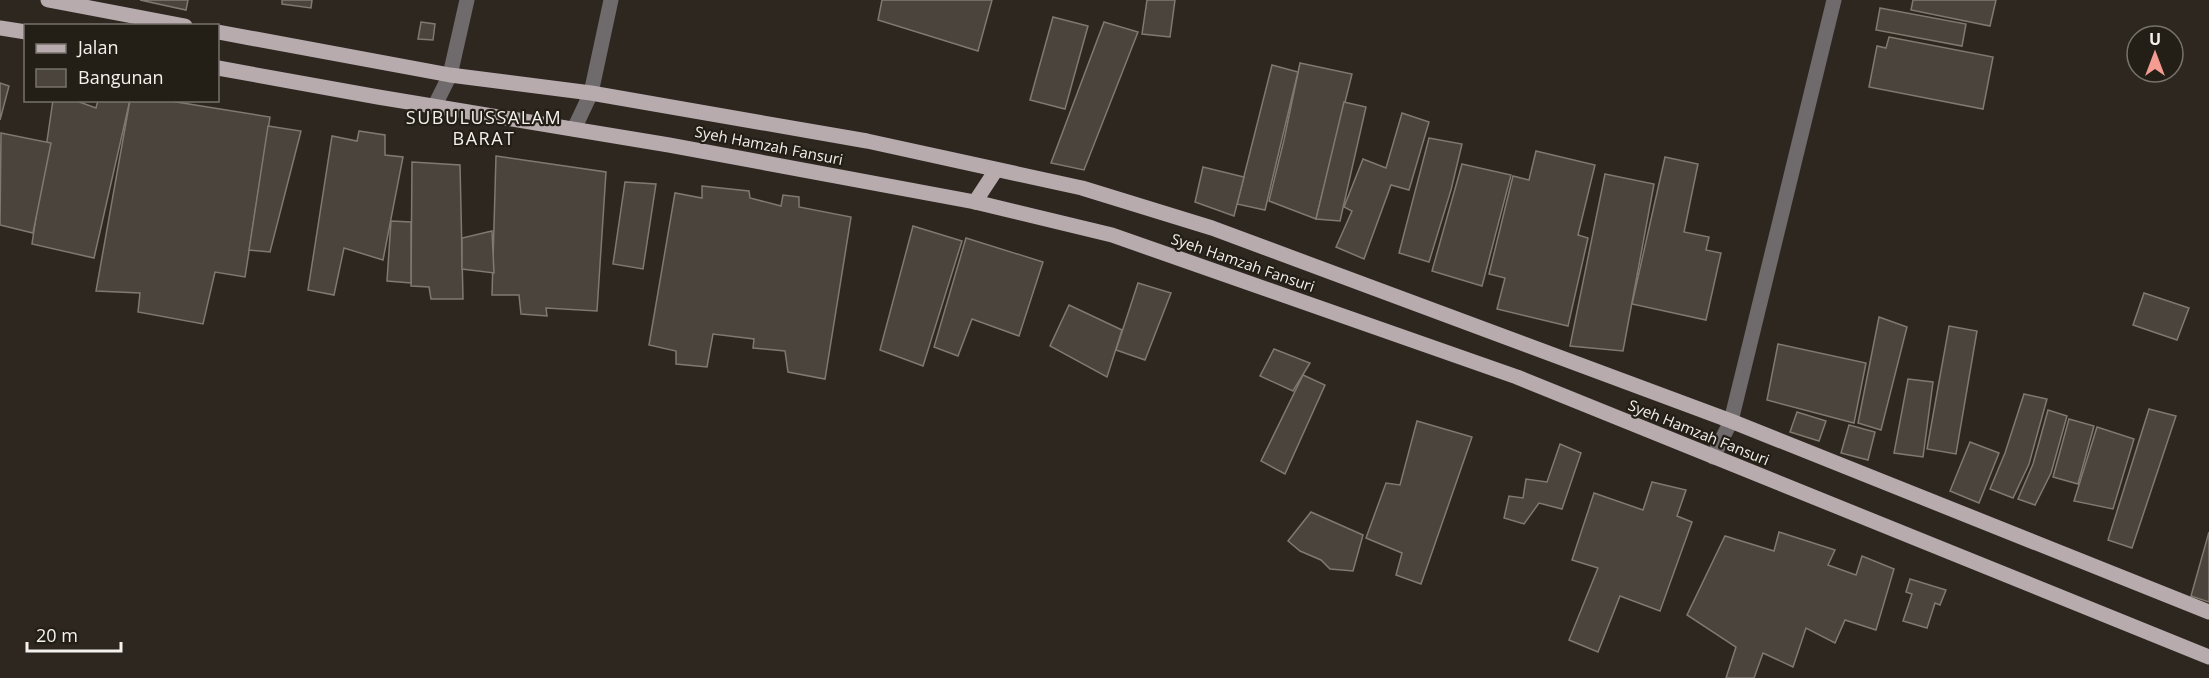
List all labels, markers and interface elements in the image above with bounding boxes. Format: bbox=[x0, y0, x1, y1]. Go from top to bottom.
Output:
legend bbox=[24, 24, 219, 102]
north arrow bbox=[2125, 24, 2185, 84]
text: U bbox=[2149, 28, 2161, 50]
text: Jalan bbox=[76, 35, 118, 59]
text: Bangunan bbox=[78, 65, 164, 89]
district label: SUBULUSSALAM BARAT bbox=[406, 105, 562, 150]
street label: Syeh Hamzah Fansuri bbox=[693, 121, 845, 169]
street label: Syeh Hamzah Fansuri bbox=[1169, 228, 1317, 296]
street label: Syeh Hamzah Fansuri bbox=[1625, 395, 1773, 469]
scale bar bbox=[27, 615, 122, 653]
text: 20 m bbox=[36, 623, 78, 647]

